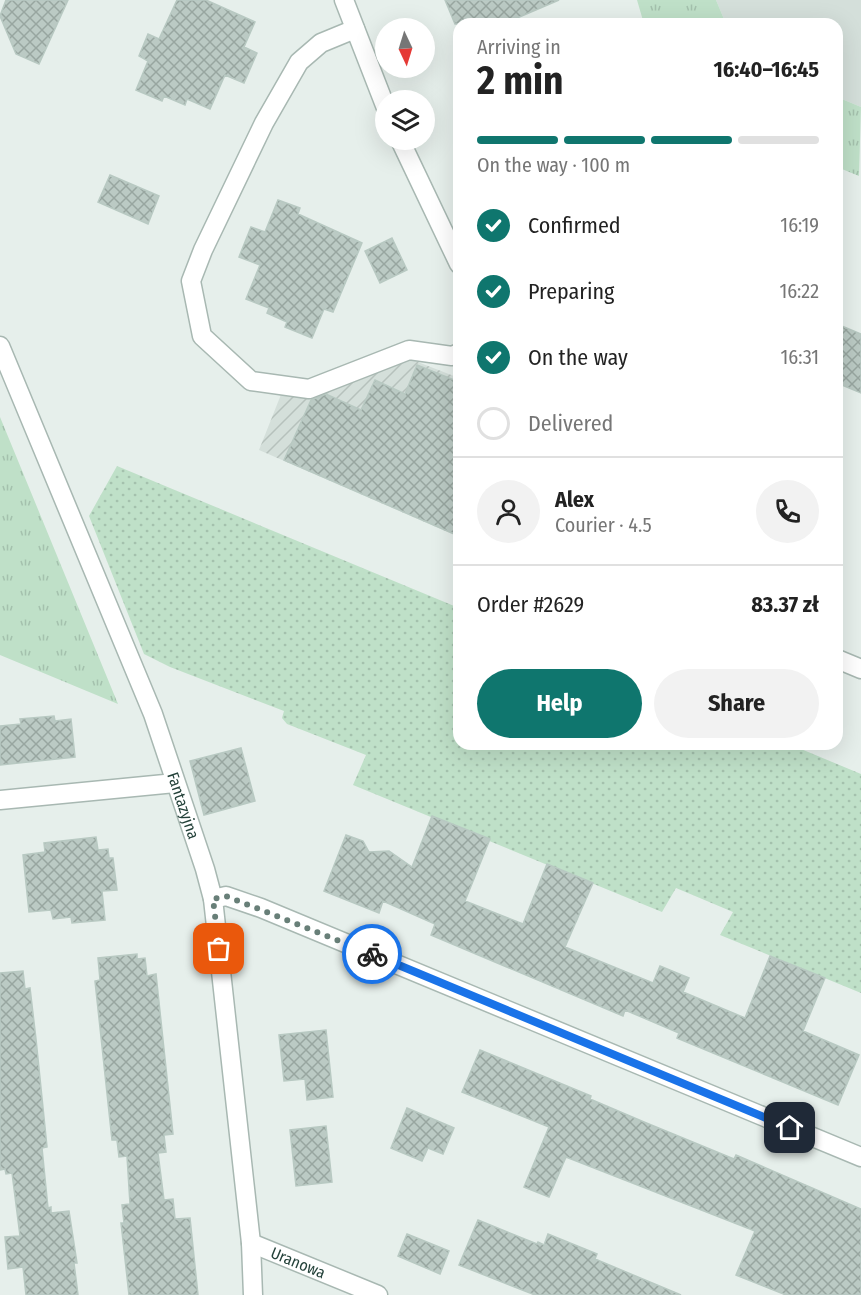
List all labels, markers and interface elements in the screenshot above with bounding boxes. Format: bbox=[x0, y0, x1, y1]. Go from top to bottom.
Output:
north arrow bbox=[375, 18, 435, 78]
map controls bbox=[375, 18, 435, 150]
text: Arriving in bbox=[477, 35, 561, 59]
text: 16:40–16:45 bbox=[713, 56, 819, 83]
text: 2 min bbox=[477, 58, 563, 104]
button: layers bbox=[375, 90, 435, 150]
text: On the way · 100 m bbox=[477, 153, 630, 177]
icon: check bbox=[477, 209, 510, 242]
text: Confirmed bbox=[528, 212, 621, 239]
text: 16:19 bbox=[780, 213, 819, 237]
icon: check bbox=[477, 275, 510, 308]
text: Preparing bbox=[528, 278, 614, 305]
text: 16:22 bbox=[779, 279, 819, 303]
icon: check bbox=[477, 341, 510, 374]
text: On the way bbox=[528, 344, 628, 371]
text: 16:31 bbox=[781, 345, 819, 369]
text: Delivered bbox=[528, 410, 613, 437]
button: person bbox=[477, 480, 540, 543]
button: phone bbox=[756, 480, 819, 543]
text: Alex bbox=[555, 486, 594, 513]
text: Courier · 4.5 bbox=[555, 513, 652, 537]
text: Order #2629 bbox=[477, 591, 584, 618]
text: 83.37 zł bbox=[751, 591, 819, 618]
button: Help bbox=[477, 669, 642, 738]
button: Share bbox=[654, 669, 819, 738]
street label: Fantazyjna bbox=[163, 770, 203, 842]
pin bbox=[193, 923, 244, 974]
courier bbox=[342, 924, 402, 984]
icon: bag bbox=[202, 932, 235, 965]
icon: bike bbox=[356, 938, 389, 971]
pin bbox=[764, 1102, 815, 1153]
icon: home bbox=[773, 1111, 806, 1144]
street label: Uranowa bbox=[268, 1243, 328, 1283]

